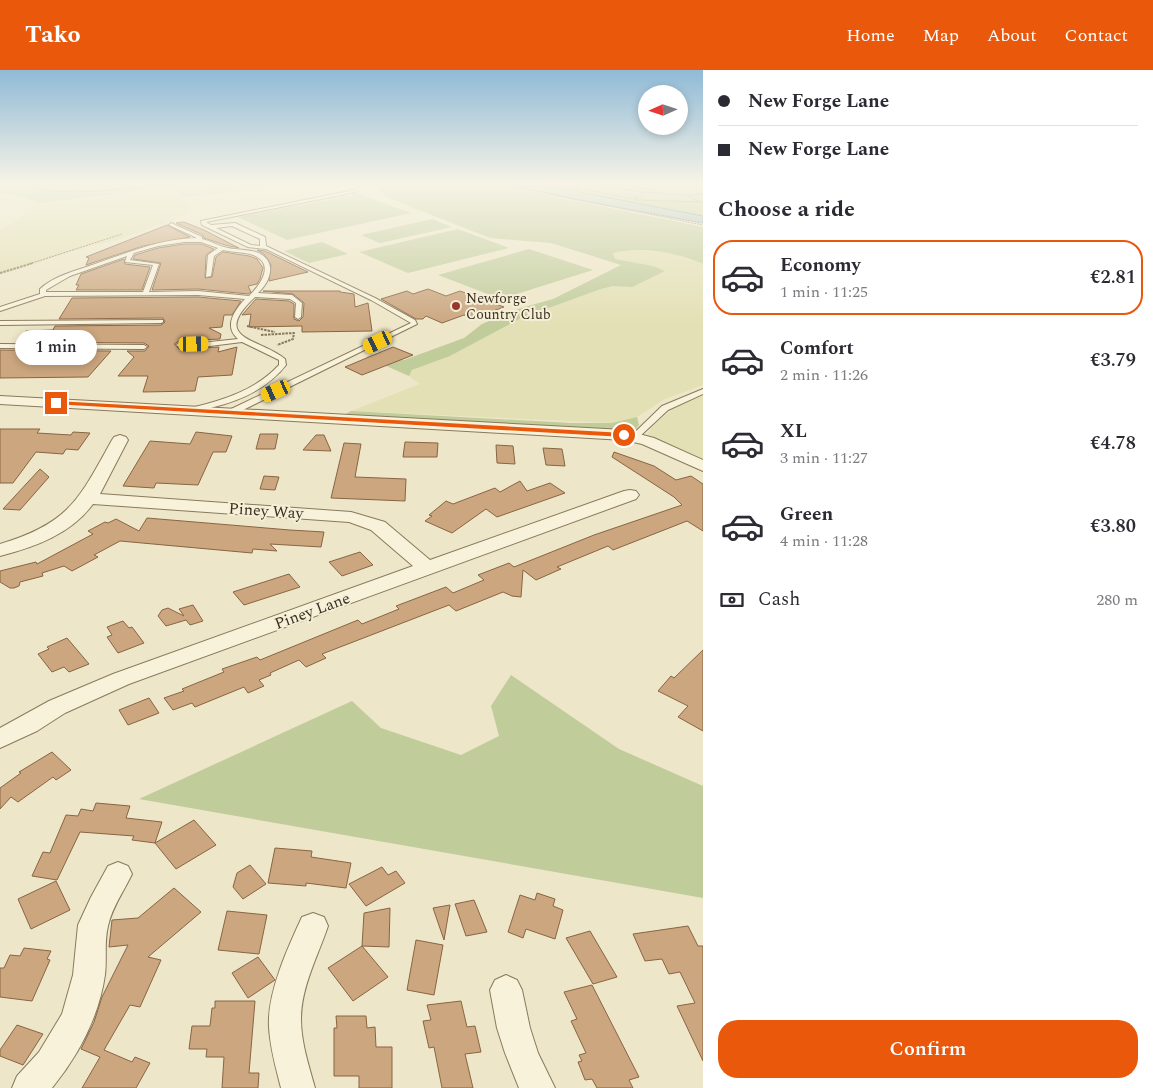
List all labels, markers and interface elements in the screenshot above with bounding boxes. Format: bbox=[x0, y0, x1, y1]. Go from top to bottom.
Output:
text: Tako bbox=[25, 17, 81, 53]
text: Home bbox=[846, 22, 895, 49]
text: Map bbox=[923, 22, 959, 49]
text: About bbox=[987, 22, 1037, 49]
text: Contact bbox=[1065, 22, 1128, 49]
north arrow bbox=[638, 85, 688, 135]
map controls bbox=[638, 85, 688, 135]
text: New Forge Lane bbox=[748, 87, 889, 116]
text: New Forge Lane bbox=[748, 135, 889, 164]
text: Choose a ride bbox=[718, 193, 855, 226]
text: Economy bbox=[780, 251, 861, 280]
icon: car bbox=[720, 255, 765, 300]
text: €2.81 bbox=[1090, 263, 1136, 292]
text: 1 min · 11:25 bbox=[780, 280, 868, 304]
place label: Newforge Country Club bbox=[466, 288, 551, 325]
marker: Newforge Country Club bbox=[450, 300, 462, 312]
car bbox=[361, 329, 394, 355]
callout: 1 min bbox=[15, 330, 97, 366]
text: Comfort bbox=[780, 334, 854, 363]
text: 1 min bbox=[35, 335, 77, 359]
car bbox=[178, 336, 209, 352]
icon: car bbox=[720, 338, 765, 383]
text: €3.79 bbox=[1090, 346, 1136, 375]
text: 2 min · 11:26 bbox=[780, 363, 868, 387]
car bbox=[259, 378, 292, 404]
route end bbox=[45, 392, 67, 414]
text: XL bbox=[780, 417, 807, 446]
icon: car bbox=[720, 421, 765, 466]
route start bbox=[613, 424, 635, 446]
text: €4.78 bbox=[1090, 429, 1136, 458]
text: 3 min · 11:27 bbox=[780, 446, 868, 470]
street label: Piney Way bbox=[228, 496, 305, 526]
text: Green bbox=[780, 500, 833, 529]
icon: car bbox=[720, 504, 765, 549]
text: €3.80 bbox=[1090, 512, 1136, 541]
text: 4 min · 11:28 bbox=[780, 529, 868, 553]
text: Cash bbox=[758, 585, 800, 614]
street label: Piney Lane bbox=[271, 586, 354, 636]
icon: cash bbox=[718, 586, 746, 614]
text: 280 m bbox=[1096, 588, 1138, 612]
button: Confirm bbox=[718, 1020, 1138, 1078]

